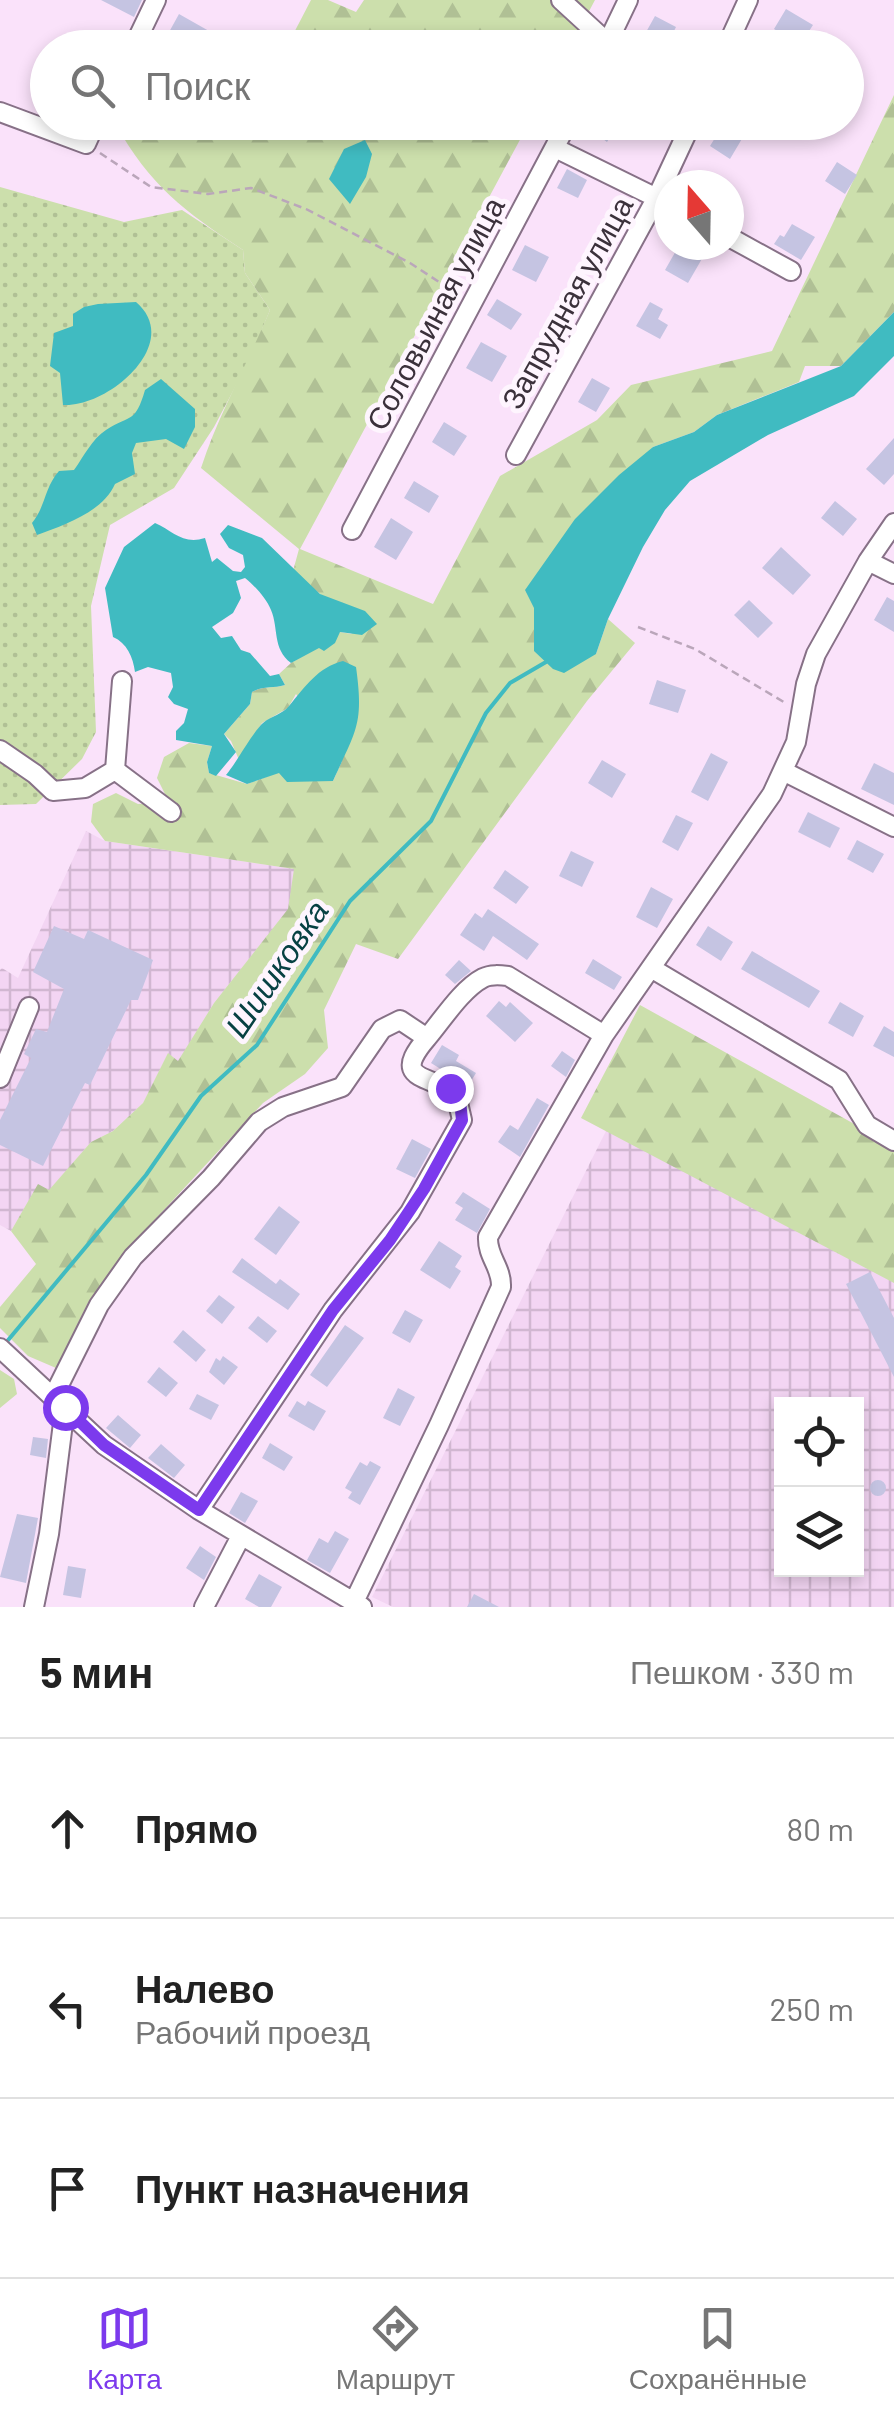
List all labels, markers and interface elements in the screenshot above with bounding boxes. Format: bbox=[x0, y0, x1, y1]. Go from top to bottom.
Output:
search box bbox=[30, 30, 864, 140]
icon: search bbox=[65, 58, 120, 113]
text: Поиск bbox=[145, 62, 250, 108]
north arrow bbox=[654, 170, 744, 260]
street label: Запрудная улица bbox=[493, 189, 640, 414]
street label: Соловьиная улица bbox=[358, 190, 511, 436]
water label: Шишковка bbox=[216, 892, 335, 1043]
route end bbox=[428, 1066, 474, 1112]
route start bbox=[43, 1385, 89, 1431]
map controls bbox=[774, 1397, 864, 1577]
button: locate bbox=[774, 1397, 864, 1487]
button: layers bbox=[774, 1487, 864, 1577]
text: 5 мин bbox=[40, 1646, 153, 1696]
text: Пешком · 330 m bbox=[630, 1652, 854, 1690]
icon: ahead bbox=[40, 1801, 95, 1856]
text: Прямо bbox=[135, 1805, 258, 1851]
text: 80 m bbox=[786, 1809, 854, 1847]
text: Налево bbox=[135, 1965, 274, 2011]
icon: left bbox=[40, 1981, 95, 2036]
text: 250 m bbox=[769, 1989, 854, 2027]
text: Рабочий проезд bbox=[135, 2012, 370, 2050]
icon: arrive bbox=[40, 2161, 95, 2216]
text: Пункт назначения bbox=[135, 2165, 470, 2211]
tab: Карта bbox=[87, 2301, 162, 2396]
tab: Маршрут bbox=[336, 2301, 455, 2396]
tab: Сохранённые bbox=[629, 2301, 807, 2396]

